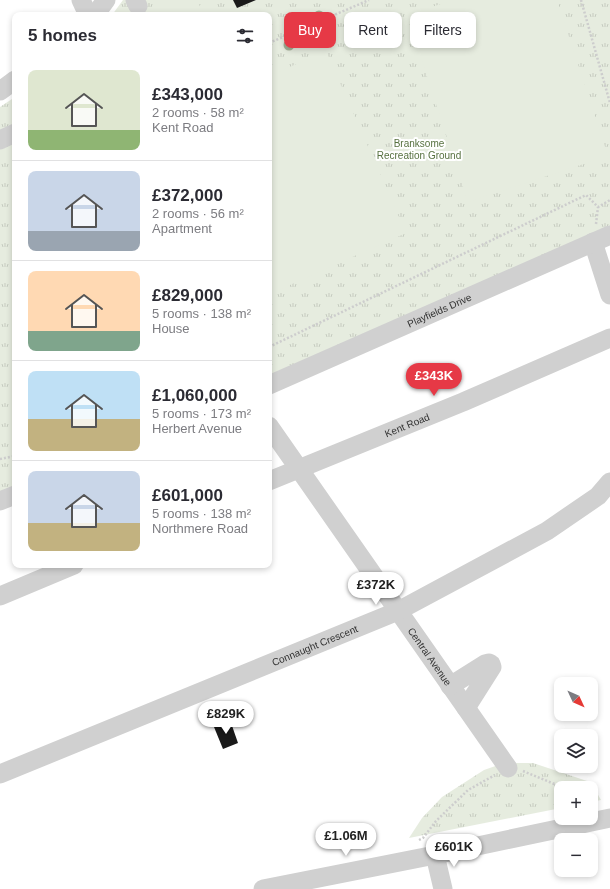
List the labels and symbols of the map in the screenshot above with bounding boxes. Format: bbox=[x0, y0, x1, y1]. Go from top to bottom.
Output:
park label: Branksome Recreation Ground bbox=[377, 138, 461, 161]
street label: Playfields Drive bbox=[406, 291, 474, 329]
pin: £343K bbox=[406, 363, 462, 397]
street label: Kent Road bbox=[383, 411, 431, 439]
pin: £372K bbox=[348, 572, 404, 606]
street label: Connaught Crescent bbox=[270, 623, 360, 668]
street label: Central Avenue bbox=[405, 625, 454, 688]
north arrow bbox=[554, 677, 598, 721]
pin: £829K bbox=[198, 701, 254, 735]
pin: £1.06M bbox=[313, 823, 379, 857]
pin: £601K bbox=[426, 834, 482, 868]

